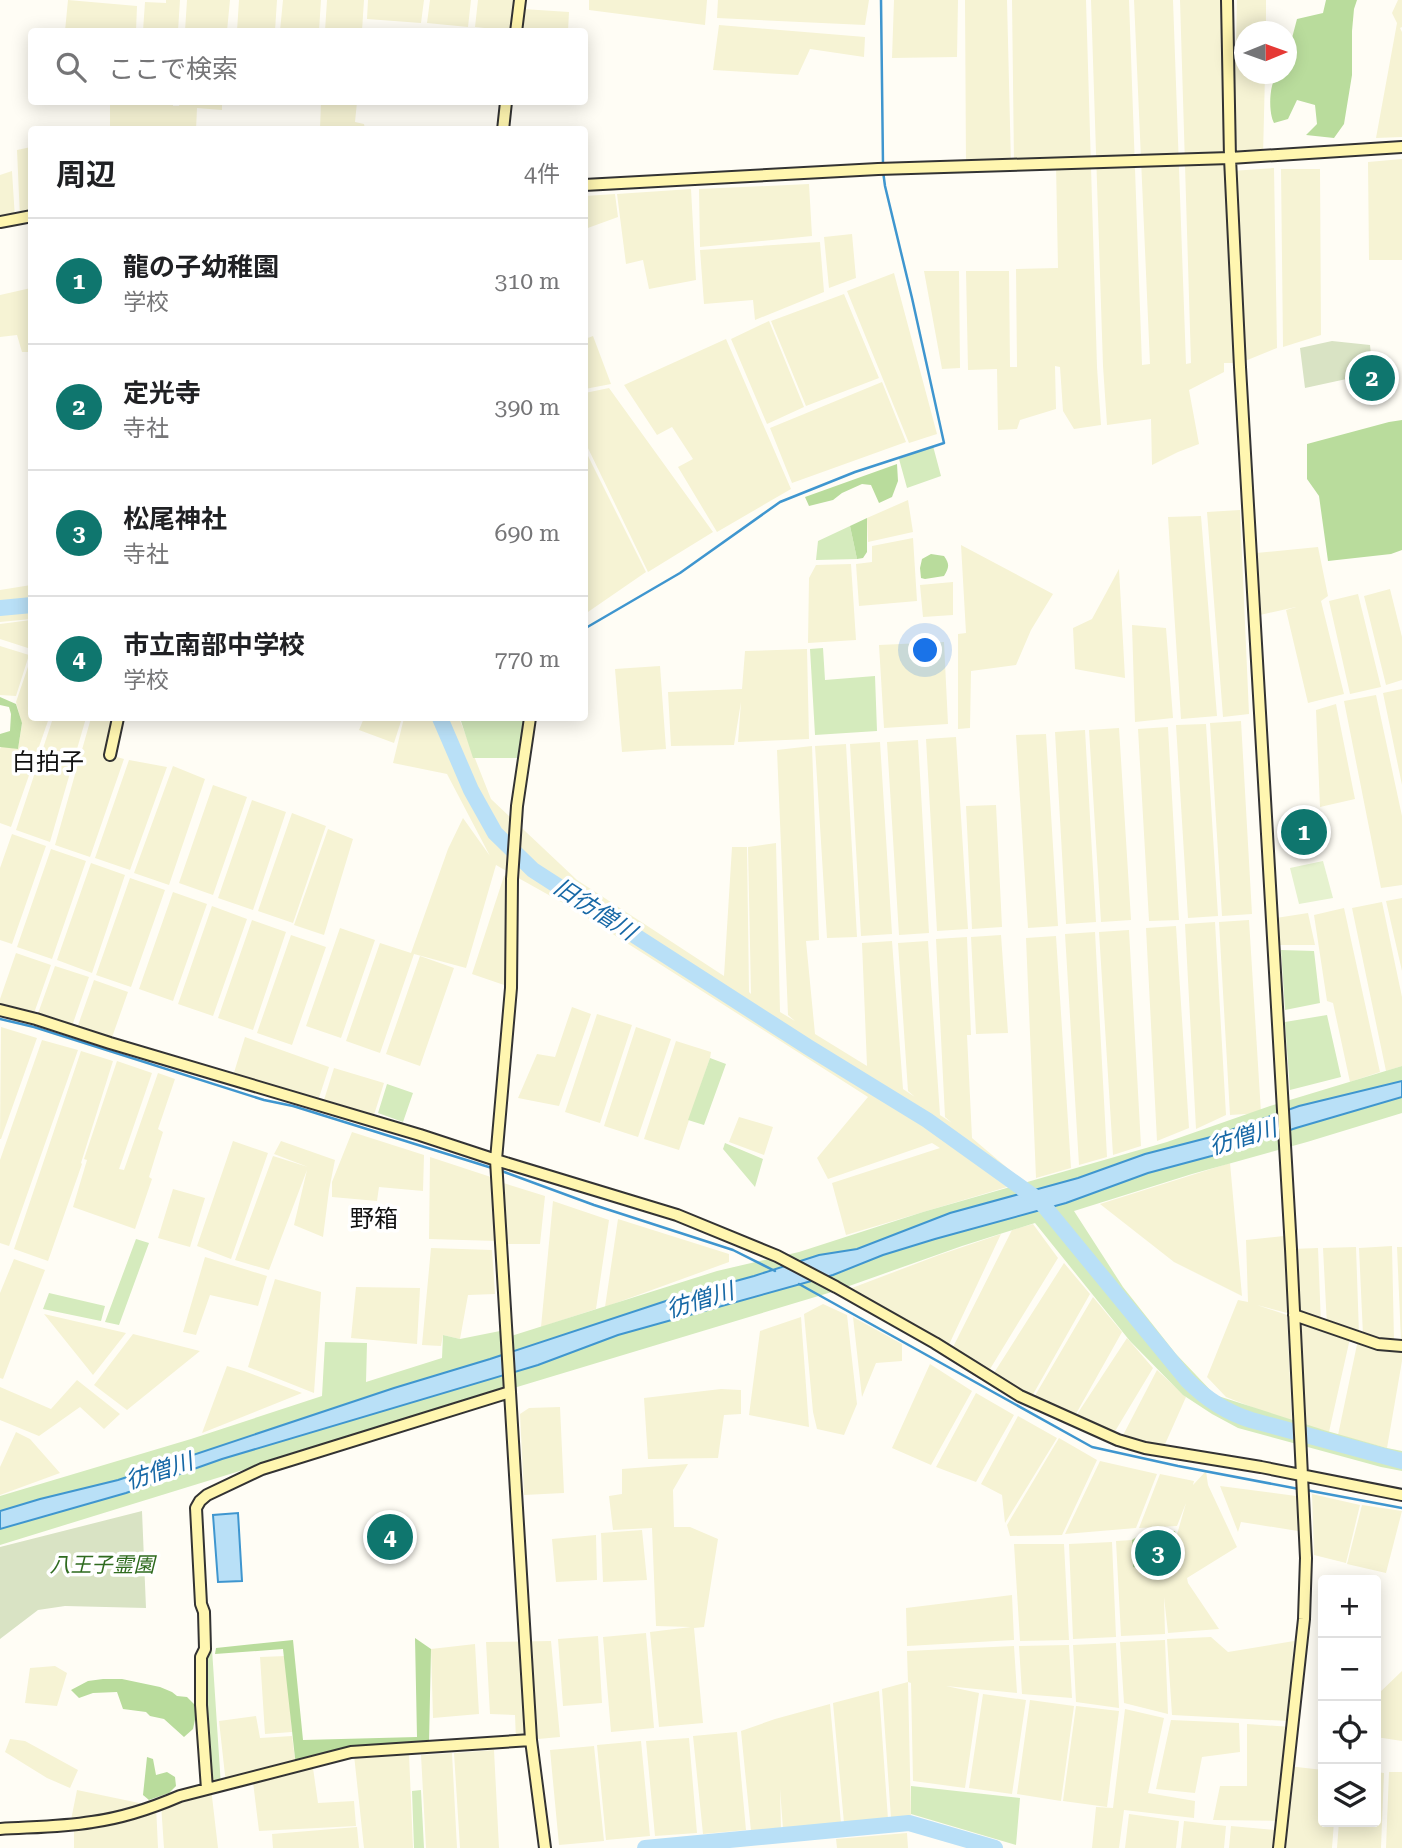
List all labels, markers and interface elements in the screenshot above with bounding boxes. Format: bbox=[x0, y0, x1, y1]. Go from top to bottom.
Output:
north arrow bbox=[1234, 21, 1297, 84]
search box bbox=[28, 28, 588, 105]
icon: search bbox=[52, 48, 90, 86]
text: ここで検索 bbox=[108, 54, 238, 84]
text: 周辺 bbox=[56, 157, 116, 192]
text: 4件 bbox=[524, 161, 560, 188]
text: 龍の子幼稚園 bbox=[123, 252, 279, 282]
text: 1 bbox=[73, 268, 85, 295]
text: 310 m bbox=[495, 268, 560, 295]
text: 学校 bbox=[123, 289, 169, 316]
pin: 2 bbox=[1349, 352, 1395, 404]
text: 定光寺 bbox=[123, 378, 201, 408]
text: 2 bbox=[73, 394, 85, 421]
text: 390 m bbox=[495, 394, 560, 421]
text: 寺社 bbox=[123, 415, 169, 442]
text: 松尾神社 bbox=[123, 504, 227, 534]
text: 3 bbox=[73, 520, 85, 547]
text: 690 m bbox=[495, 520, 560, 547]
text: 寺社 bbox=[123, 541, 169, 568]
text: 市立南部中学校 bbox=[123, 630, 305, 660]
your location bbox=[908, 633, 942, 667]
text: 4 bbox=[73, 646, 85, 673]
text: 770 m bbox=[495, 646, 560, 673]
text: 学校 bbox=[123, 667, 169, 694]
district label: 白拍子 bbox=[12, 748, 84, 776]
pin: 1 bbox=[1281, 806, 1327, 858]
water label: 旧彷僧川 bbox=[549, 873, 643, 947]
water label: 彷僧川 bbox=[1206, 1114, 1283, 1160]
district label: 野箱 bbox=[350, 1205, 398, 1233]
water label: 彷僧川 bbox=[663, 1277, 740, 1323]
water label: 彷僧川 bbox=[122, 1447, 199, 1495]
pin: 4 bbox=[367, 1511, 413, 1563]
pin: 3 bbox=[1135, 1527, 1181, 1579]
park label: 八王子霊園 bbox=[50, 1553, 157, 1577]
map controls bbox=[1318, 1575, 1381, 1827]
button: + bbox=[1318, 1575, 1381, 1638]
button: − bbox=[1318, 1638, 1381, 1701]
button: locate bbox=[1318, 1701, 1381, 1764]
button: layers bbox=[1318, 1764, 1381, 1827]

